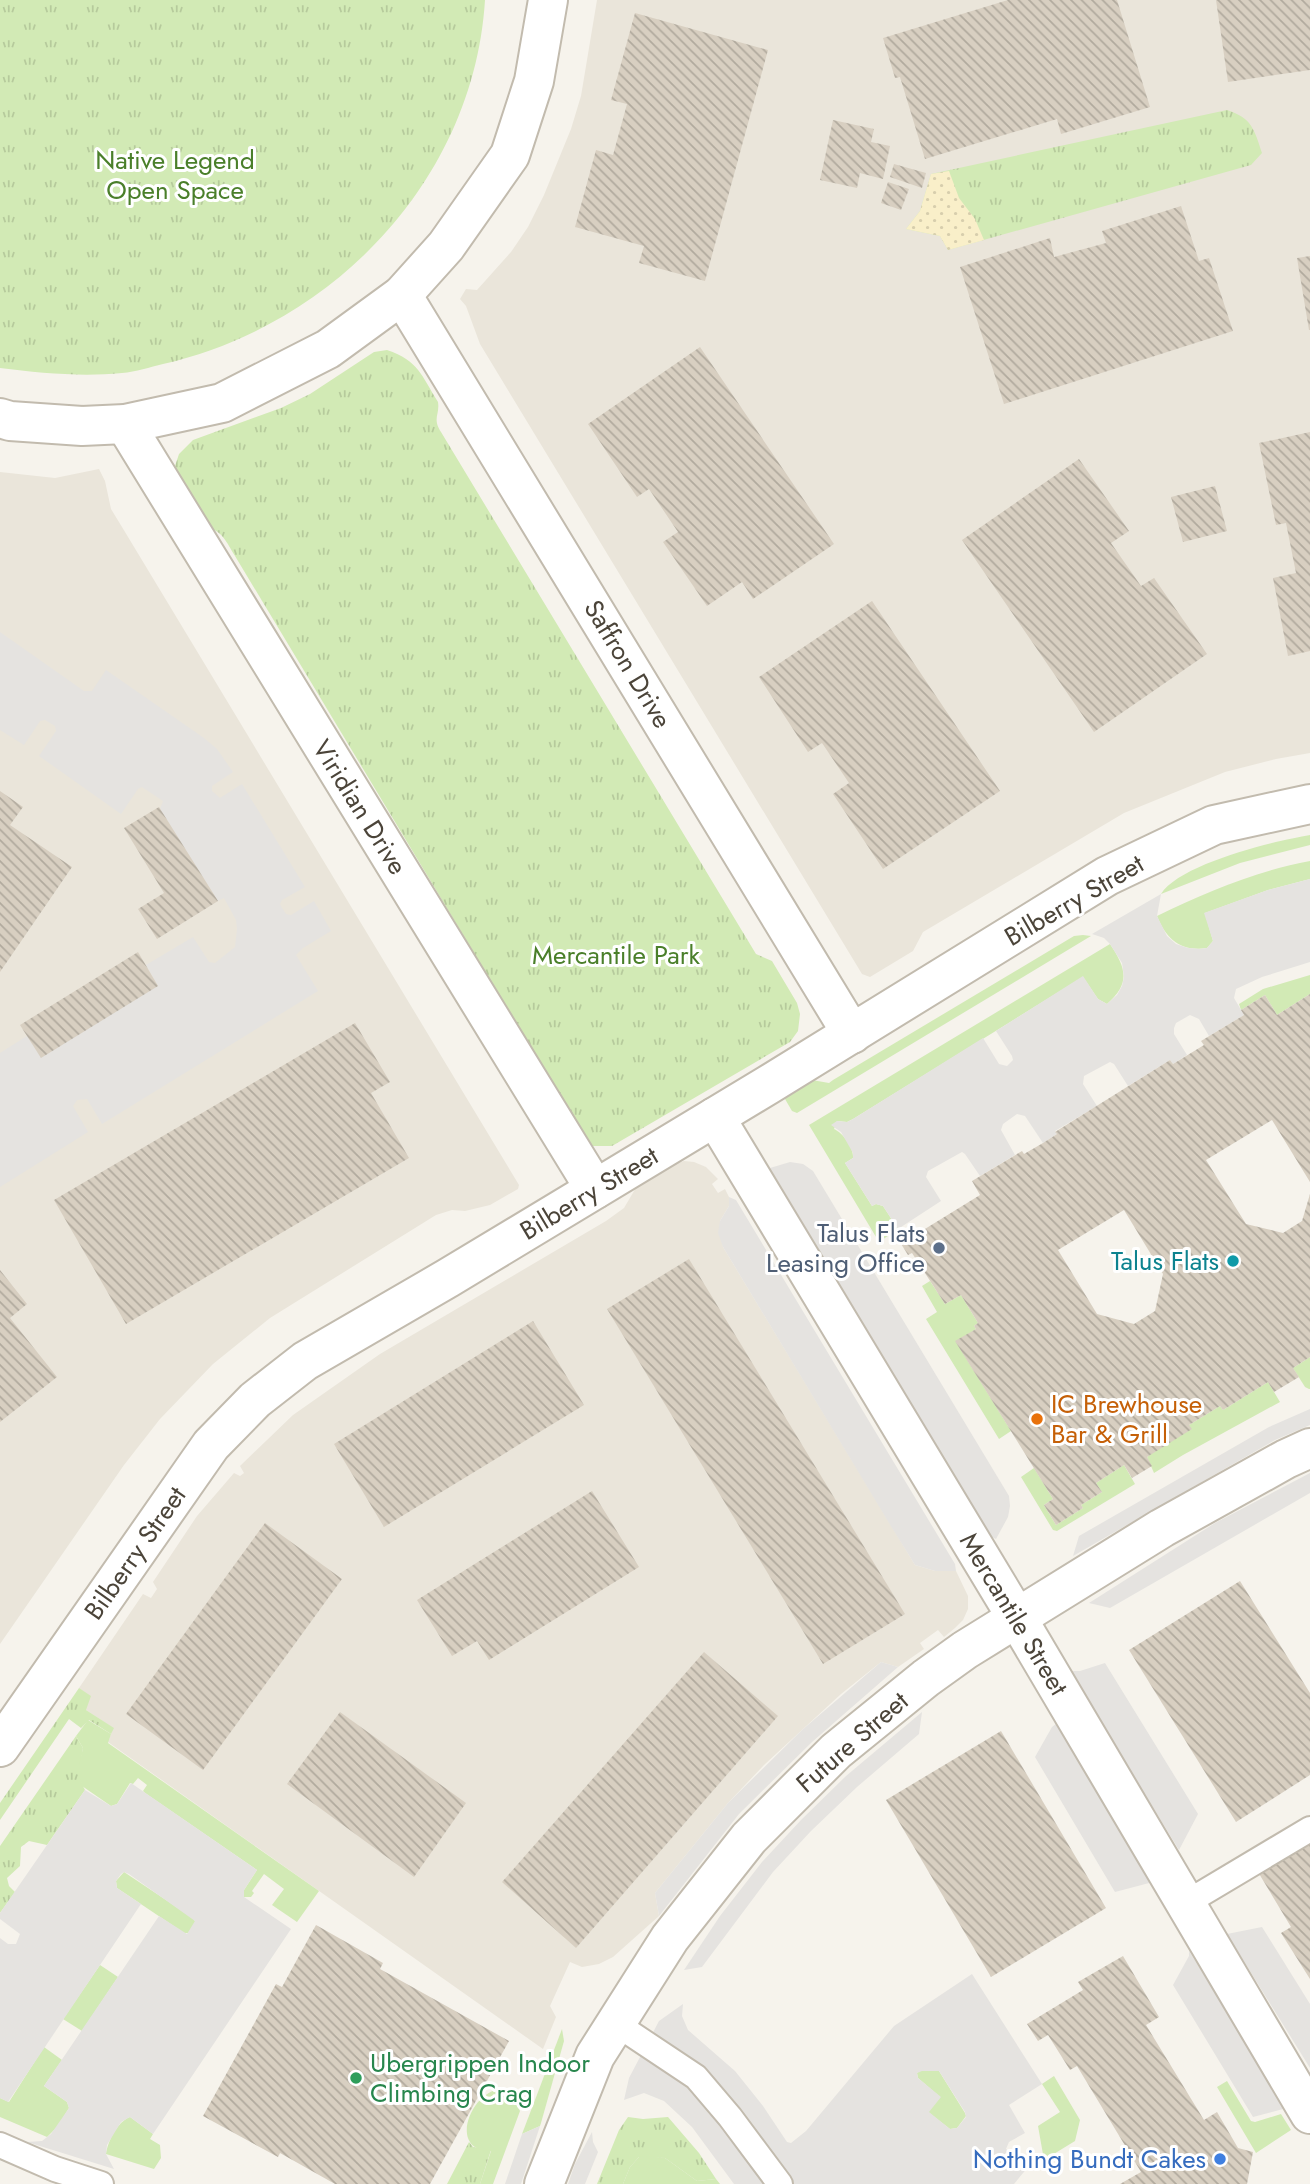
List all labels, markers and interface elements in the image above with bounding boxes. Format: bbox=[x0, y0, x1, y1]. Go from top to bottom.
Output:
park label: Native Legend Open Space bbox=[95, 141, 255, 209]
street label: Saffron Drive bbox=[575, 593, 681, 735]
street label: Viridian Drive bbox=[303, 732, 417, 882]
street label: Bilberry Street bbox=[997, 844, 1151, 955]
park label: Mercantile Park bbox=[532, 936, 701, 974]
street label: Bilberry Street bbox=[513, 1136, 666, 1249]
place label: Talus Flats Leasing Office bbox=[766, 1214, 925, 1282]
marker: Talus Flats Leasing Office bbox=[931, 1240, 947, 1256]
place label: Talus Flats bbox=[1111, 1242, 1219, 1280]
marker: Talus Flats bbox=[1225, 1253, 1241, 1269]
place label: IC Brewhouse Bar & Grill bbox=[1051, 1385, 1202, 1453]
marker: IC Brewhouse Bar & Grill bbox=[1029, 1411, 1045, 1427]
street label: Bilberry Street bbox=[75, 1478, 196, 1628]
street label: Mercantile Street bbox=[950, 1525, 1078, 1703]
street label: Future Street bbox=[788, 1682, 917, 1802]
place label: Ubergrippen Indoor Climbing Crag bbox=[370, 2044, 590, 2112]
marker: Ubergrippen Indoor Climbing Crag bbox=[348, 2070, 364, 2086]
place label: Nothing Bundt Cakes bbox=[973, 2140, 1206, 2178]
marker: Nothing Bundt Cakes bbox=[1212, 2151, 1228, 2167]

